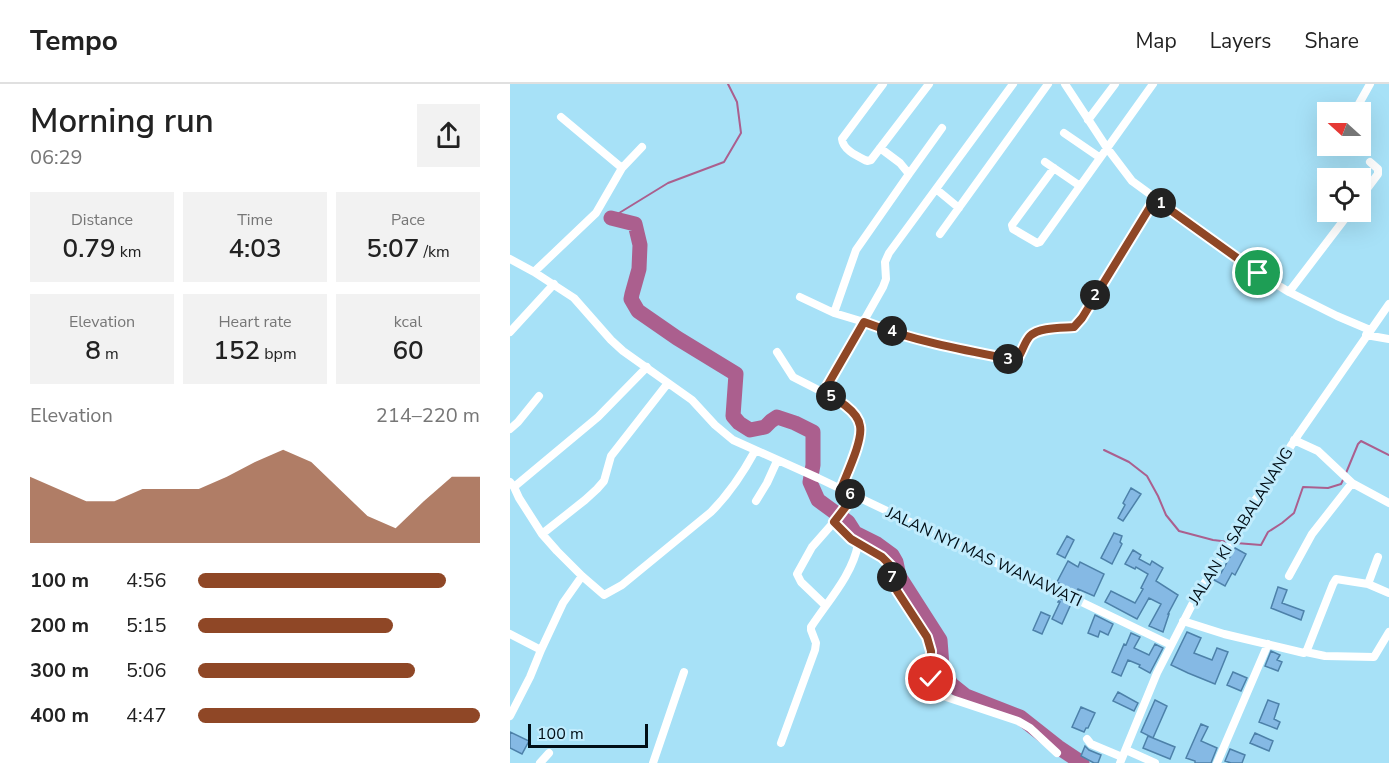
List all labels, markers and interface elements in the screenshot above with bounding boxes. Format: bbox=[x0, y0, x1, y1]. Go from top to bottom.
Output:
text: Tempo bbox=[30, 22, 118, 60]
text: Map bbox=[1135, 27, 1177, 55]
text: Layers bbox=[1210, 27, 1271, 55]
text: Share bbox=[1304, 27, 1359, 55]
text: Morning run bbox=[30, 99, 214, 144]
north arrow bbox=[1317, 102, 1371, 156]
map controls bbox=[1317, 102, 1371, 222]
button: share bbox=[417, 104, 480, 167]
text: 06:29 bbox=[30, 144, 83, 171]
button: locate bbox=[1317, 168, 1371, 222]
pin: 1 bbox=[1146, 188, 1176, 218]
text: 1 bbox=[1156, 192, 1166, 214]
text: Distance bbox=[71, 209, 133, 231]
text: Time bbox=[237, 209, 273, 231]
text: Pace bbox=[391, 209, 425, 231]
text: 0.79 bbox=[63, 231, 116, 266]
text: 4:03 bbox=[229, 231, 281, 266]
text: 5:07 bbox=[366, 231, 419, 266]
text: km bbox=[116, 241, 141, 263]
text: /km bbox=[419, 241, 450, 263]
pin bbox=[1232, 247, 1283, 298]
icon: arrive bbox=[1241, 256, 1274, 289]
pin: 2 bbox=[1080, 280, 1110, 310]
text: 2 bbox=[1090, 284, 1100, 306]
text: Elevation bbox=[69, 311, 135, 333]
text: Heart rate bbox=[218, 311, 292, 333]
text: kcal bbox=[394, 311, 422, 333]
pin: 4 bbox=[877, 316, 907, 346]
text: 4 bbox=[887, 320, 897, 342]
text: 8 bbox=[85, 333, 101, 368]
text: 152 bbox=[213, 333, 260, 368]
text: 60 bbox=[392, 333, 424, 368]
text: m bbox=[101, 343, 119, 365]
text: bpm bbox=[260, 343, 297, 365]
pin: 3 bbox=[993, 344, 1023, 374]
text: 3 bbox=[1003, 348, 1013, 370]
pin: 5 bbox=[816, 381, 846, 411]
text: 5 bbox=[826, 385, 836, 407]
text: Elevation bbox=[30, 402, 113, 429]
text: 214–220 m bbox=[376, 402, 480, 429]
street label: JALAN KI SABALANANG bbox=[1183, 443, 1299, 610]
pin: 6 bbox=[835, 479, 865, 509]
text: 6 bbox=[845, 483, 855, 505]
street label: JALAN NYI MAS WANAWATI bbox=[882, 501, 1086, 612]
pin: 7 bbox=[877, 562, 907, 592]
text: 7 bbox=[887, 566, 897, 588]
text: 100 m bbox=[30, 567, 89, 594]
text: 4:56 bbox=[126, 567, 167, 594]
text: 200 m bbox=[30, 612, 89, 639]
text: 5:15 bbox=[126, 612, 167, 639]
pin bbox=[905, 653, 956, 704]
text: 300 m bbox=[30, 657, 89, 684]
text: 5:06 bbox=[126, 657, 167, 684]
icon: check bbox=[914, 662, 947, 695]
text: 400 m bbox=[30, 702, 89, 729]
text: 4:47 bbox=[126, 702, 167, 729]
scale bar bbox=[528, 721, 648, 748]
text: 100 m bbox=[537, 723, 584, 745]

